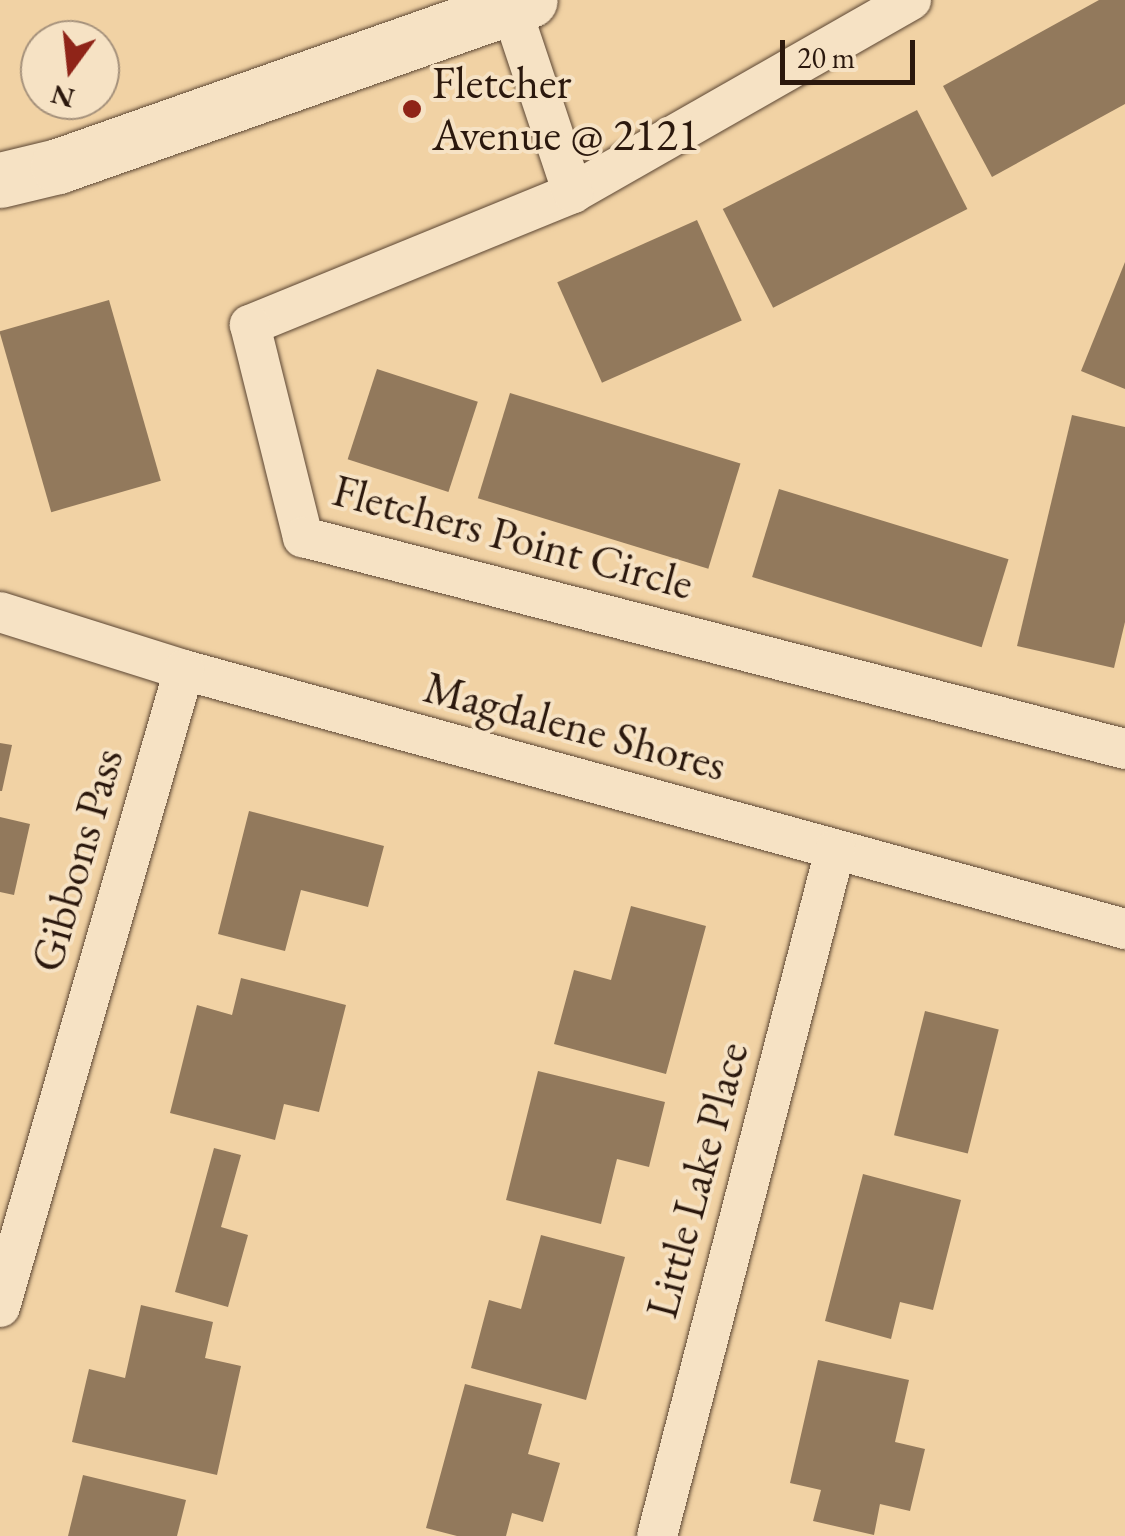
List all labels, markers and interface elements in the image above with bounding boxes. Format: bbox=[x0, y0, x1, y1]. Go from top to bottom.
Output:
north arrow bbox=[20, 20, 120, 120]
scale bar bbox=[785, 20, 920, 82]
text: 20 m bbox=[797, 38, 855, 77]
place label: Fletcher Avenue @ 2121 bbox=[432, 56, 699, 162]
text: N bbox=[47, 77, 78, 117]
marker: Fletcher Avenue @ 2121 bbox=[401, 98, 423, 120]
street label: Fletchers Point Circle bbox=[327, 463, 699, 611]
street label: Magdalene Shores bbox=[418, 660, 732, 792]
street label: Gibbons Pass bbox=[19, 742, 135, 978]
street label: Little Lake Place bbox=[634, 1036, 760, 1324]

